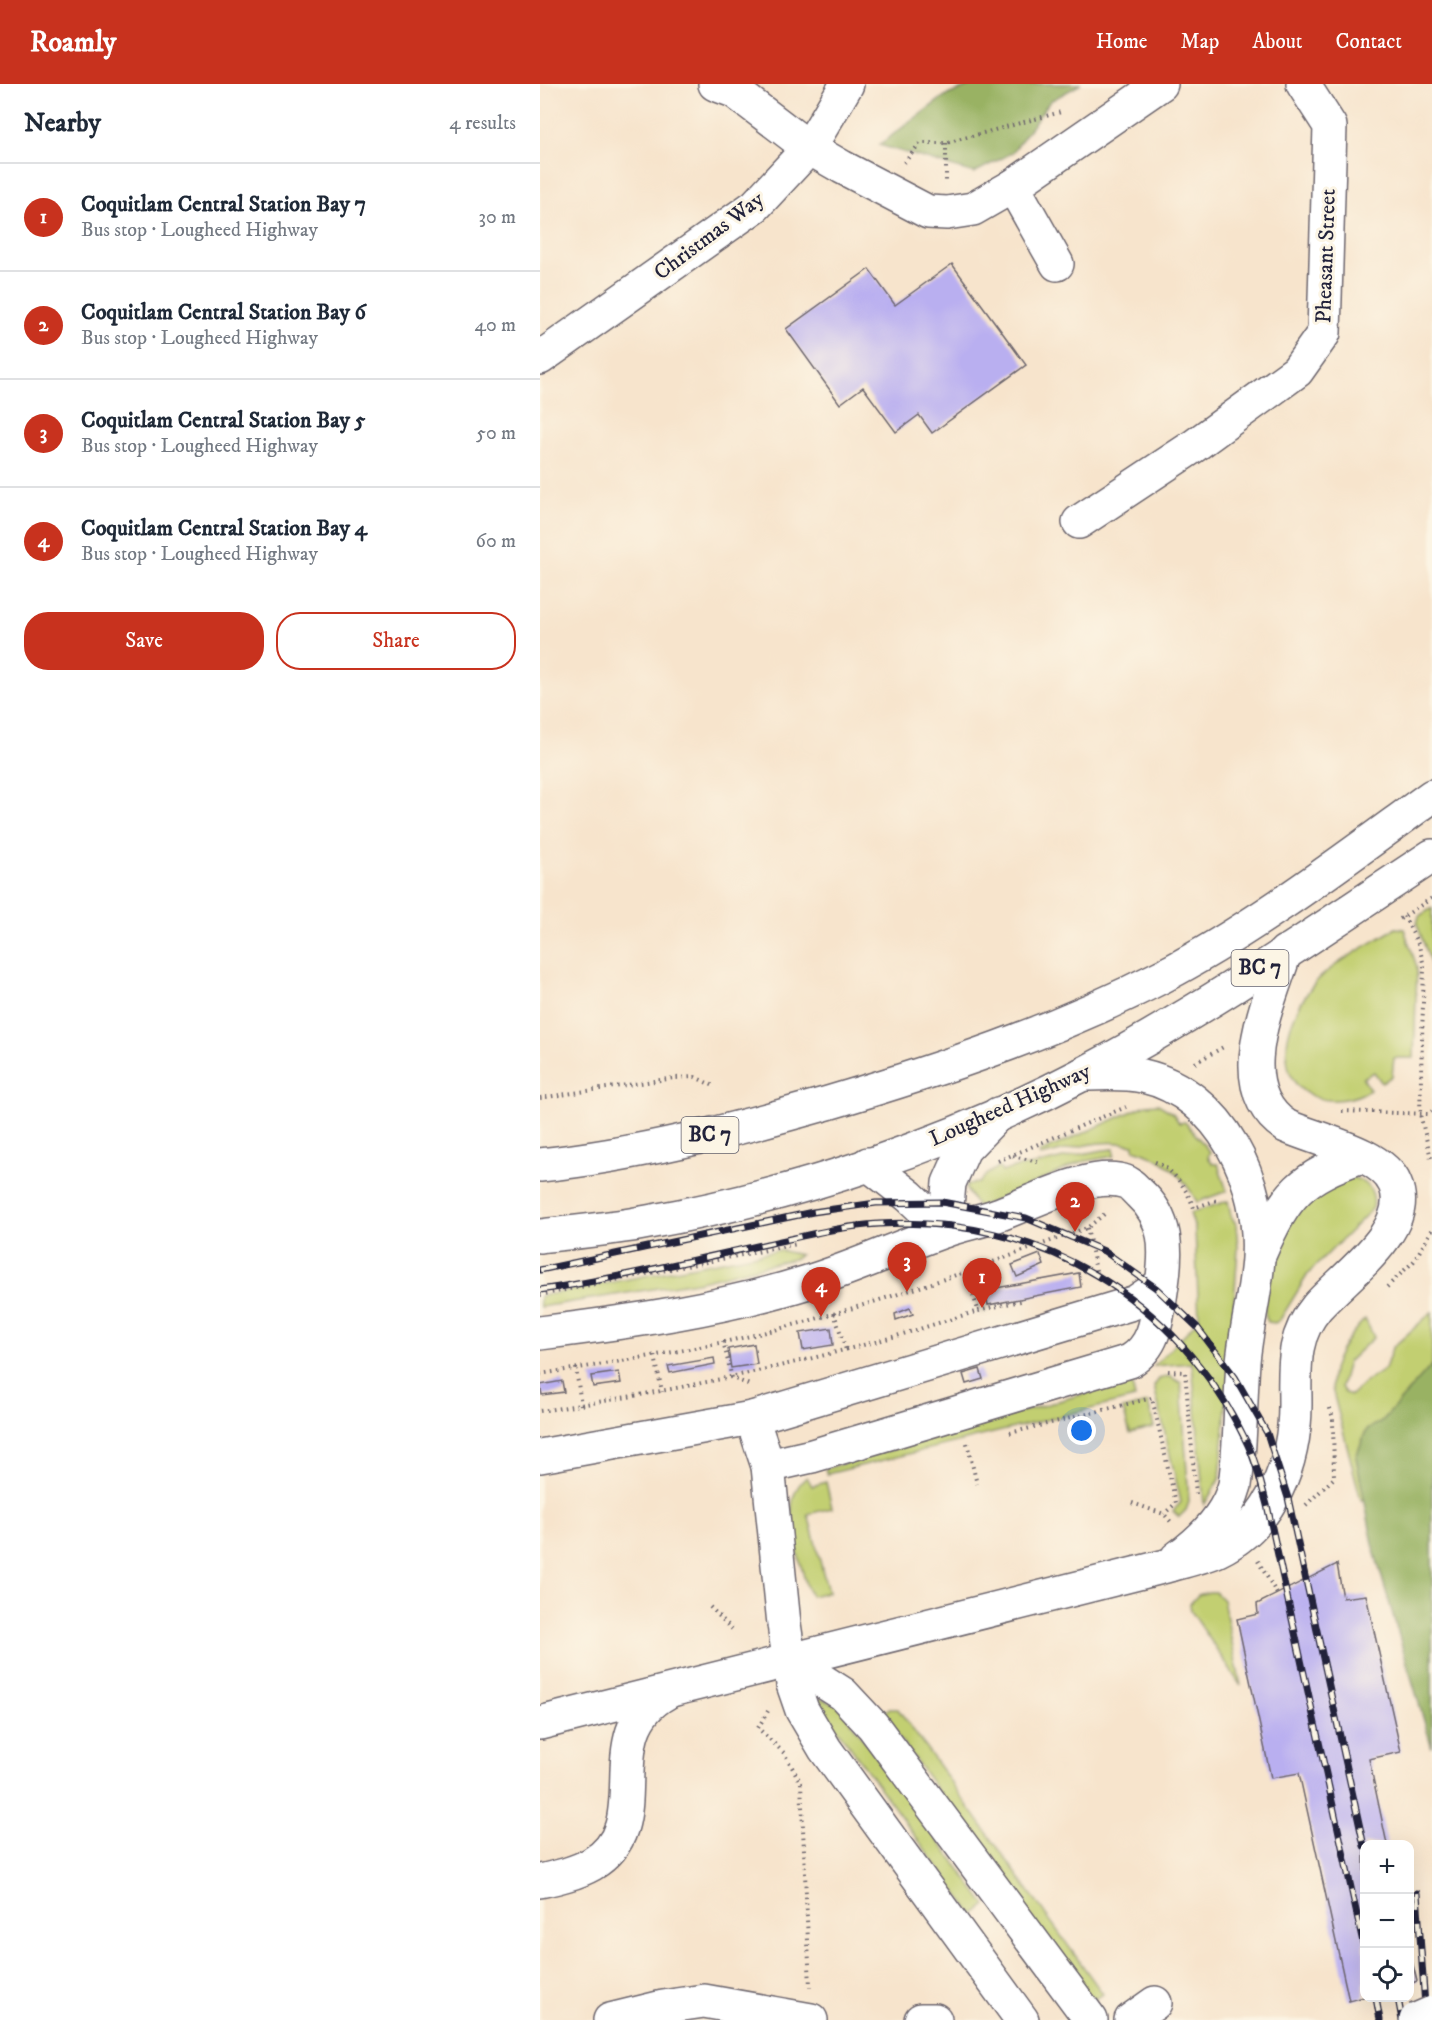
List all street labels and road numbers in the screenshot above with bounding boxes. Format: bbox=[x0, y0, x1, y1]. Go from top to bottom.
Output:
street label: Christmas Way bbox=[649, 186, 770, 286]
street label: Pheasant Street bbox=[1310, 188, 1342, 324]
road number: BC 7 bbox=[1232, 950, 1288, 986]
street label: Lougheed Highway bbox=[925, 1057, 1095, 1153]
road number: BC 7 bbox=[682, 1117, 738, 1153]

